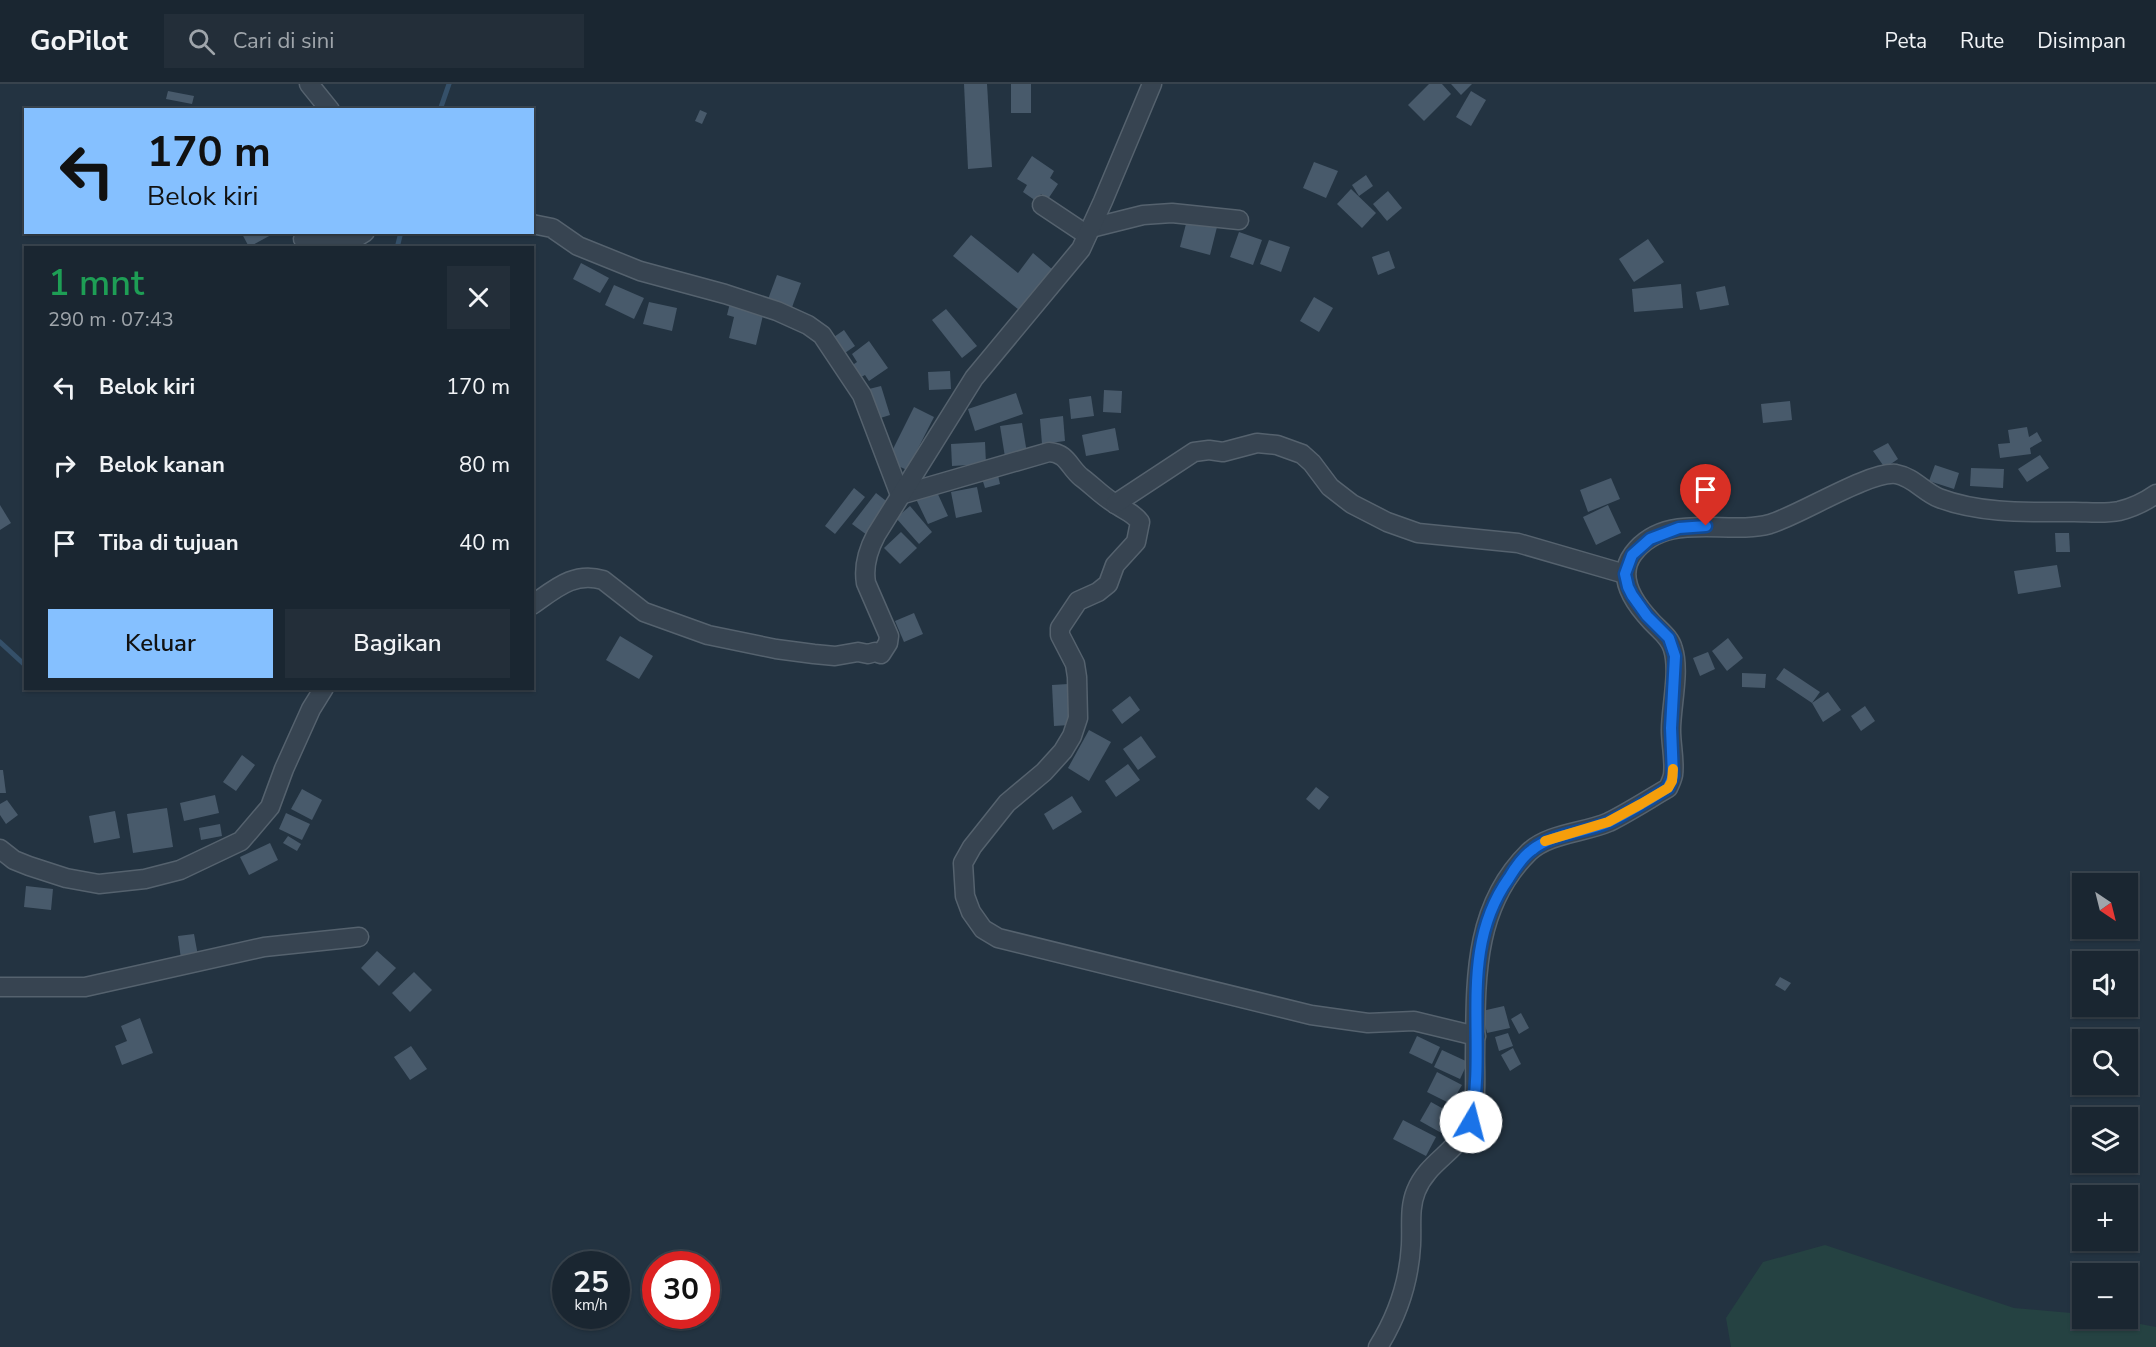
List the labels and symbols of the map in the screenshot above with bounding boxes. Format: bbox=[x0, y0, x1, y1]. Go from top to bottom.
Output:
pin bbox=[1680, 464, 1731, 526]
north arrow bbox=[2072, 873, 2138, 939]
position arrow bbox=[1439, 1090, 1503, 1154]
speed limit sign: 30 bbox=[642, 1251, 720, 1329]

